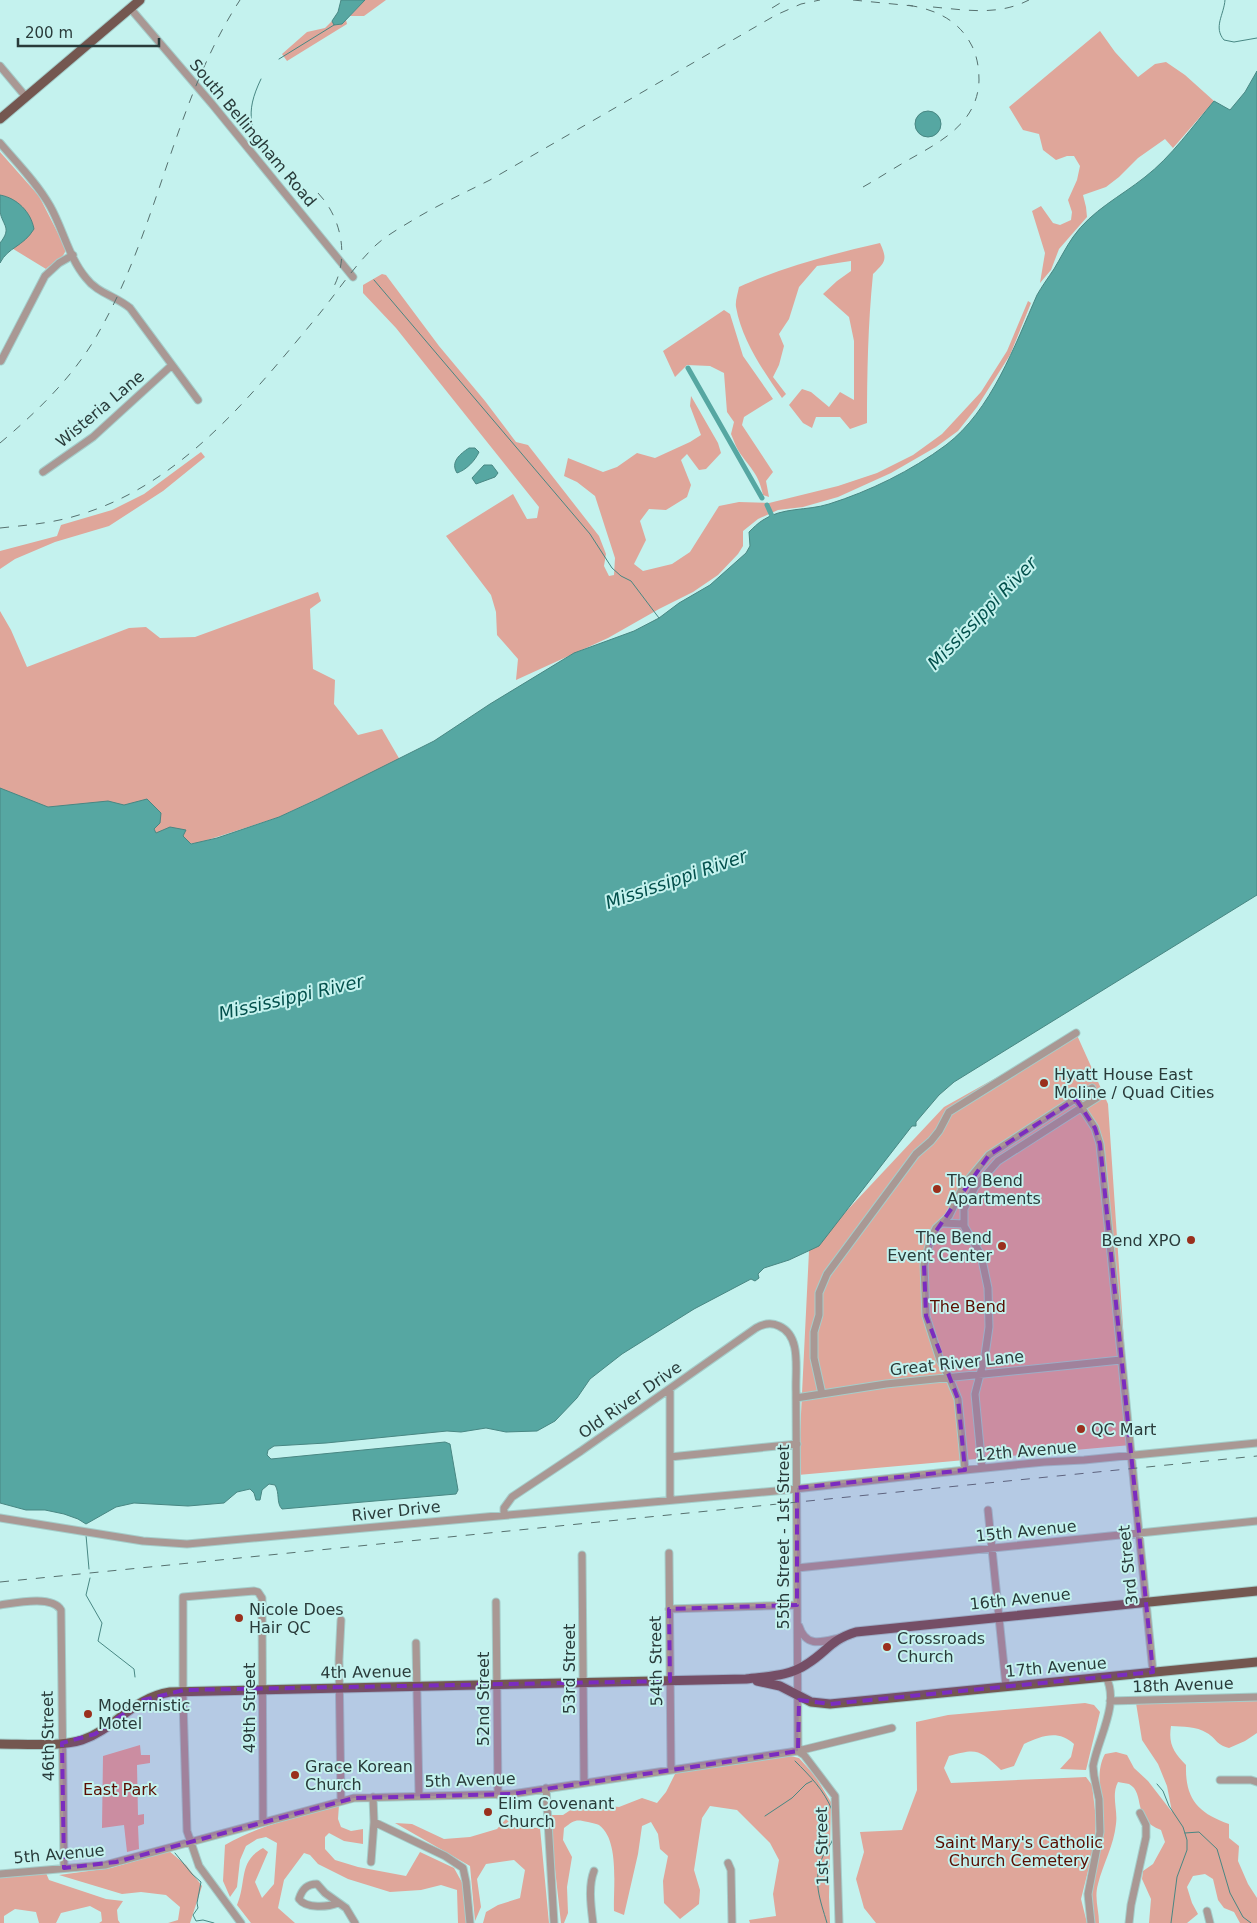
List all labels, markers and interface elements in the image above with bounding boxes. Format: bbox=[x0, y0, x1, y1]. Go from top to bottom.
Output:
scale bar bbox=[18, 15, 159, 47]
text: 200 m bbox=[25, 24, 73, 42]
street label: South Bellingham Road bbox=[186, 55, 320, 211]
street label: Wisteria Lane bbox=[52, 367, 148, 451]
water label: Mississippi River bbox=[923, 551, 1042, 674]
water label: Mississippi River bbox=[602, 844, 751, 913]
water label: Mississippi River bbox=[216, 970, 367, 1024]
place label: Hyatt House East Moline / Quad Cities bbox=[1054, 1065, 1214, 1102]
marker: Hyatt House East Moline / Quad Cities bbox=[1038, 1077, 1050, 1089]
place label: The Bend Apartments bbox=[946, 1171, 1041, 1208]
marker: The Bend Apartments bbox=[931, 1183, 943, 1195]
place label: The Bend Event Center bbox=[887, 1228, 992, 1265]
place label: Bend XPO bbox=[1102, 1231, 1181, 1250]
marker: Bend XPO bbox=[1185, 1234, 1197, 1246]
marker: The Bend Event Center bbox=[996, 1240, 1008, 1252]
park label: The Bend bbox=[929, 1297, 1006, 1316]
street label: Great River Lane bbox=[889, 1347, 1025, 1379]
street label: Old River Drive bbox=[575, 1357, 685, 1443]
place label: QC Mart bbox=[1091, 1420, 1156, 1439]
marker: QC Mart bbox=[1075, 1423, 1087, 1435]
street label: 12th Avenue bbox=[975, 1437, 1077, 1465]
street label: 55th Street - 1st Street bbox=[774, 1445, 793, 1629]
street label: River Drive bbox=[351, 1497, 441, 1525]
street label: 15th Avenue bbox=[975, 1516, 1077, 1546]
street label: 3rd Street bbox=[1114, 1524, 1142, 1606]
street label: 16th Avenue bbox=[969, 1584, 1071, 1614]
place label: Nicole Does Hair QC bbox=[249, 1600, 344, 1637]
marker: Nicole Does Hair QC bbox=[233, 1612, 245, 1624]
street label: 54th Street bbox=[646, 1616, 666, 1706]
street label: 53rd Street bbox=[560, 1624, 579, 1714]
place label: Crossroads Church bbox=[897, 1629, 985, 1666]
marker: Crossroads Church bbox=[881, 1641, 893, 1653]
street label: 52nd Street bbox=[474, 1652, 493, 1746]
street label: 17th Avenue bbox=[1005, 1653, 1107, 1681]
street label: 4th Avenue bbox=[320, 1662, 412, 1682]
street label: 49th Street bbox=[240, 1663, 259, 1753]
street label: 18th Avenue bbox=[1132, 1674, 1234, 1696]
street label: 46th Street bbox=[38, 1691, 58, 1781]
place label: Modernistic Motel bbox=[98, 1696, 190, 1733]
marker: Modernistic Motel bbox=[82, 1708, 94, 1720]
place label: Grace Korean Church bbox=[305, 1757, 413, 1794]
marker: Grace Korean Church bbox=[289, 1769, 301, 1781]
street label: 5th Avenue bbox=[424, 1769, 516, 1791]
park label: East Park bbox=[83, 1780, 158, 1799]
place label: Elim Covenant Church bbox=[498, 1794, 614, 1831]
marker: Elim Covenant Church bbox=[482, 1806, 494, 1818]
street label: 1st Street bbox=[812, 1807, 832, 1885]
park label: Saint Mary's Catholic Church Cemetery bbox=[935, 1833, 1103, 1870]
street label: 5th Avenue bbox=[13, 1841, 105, 1867]

